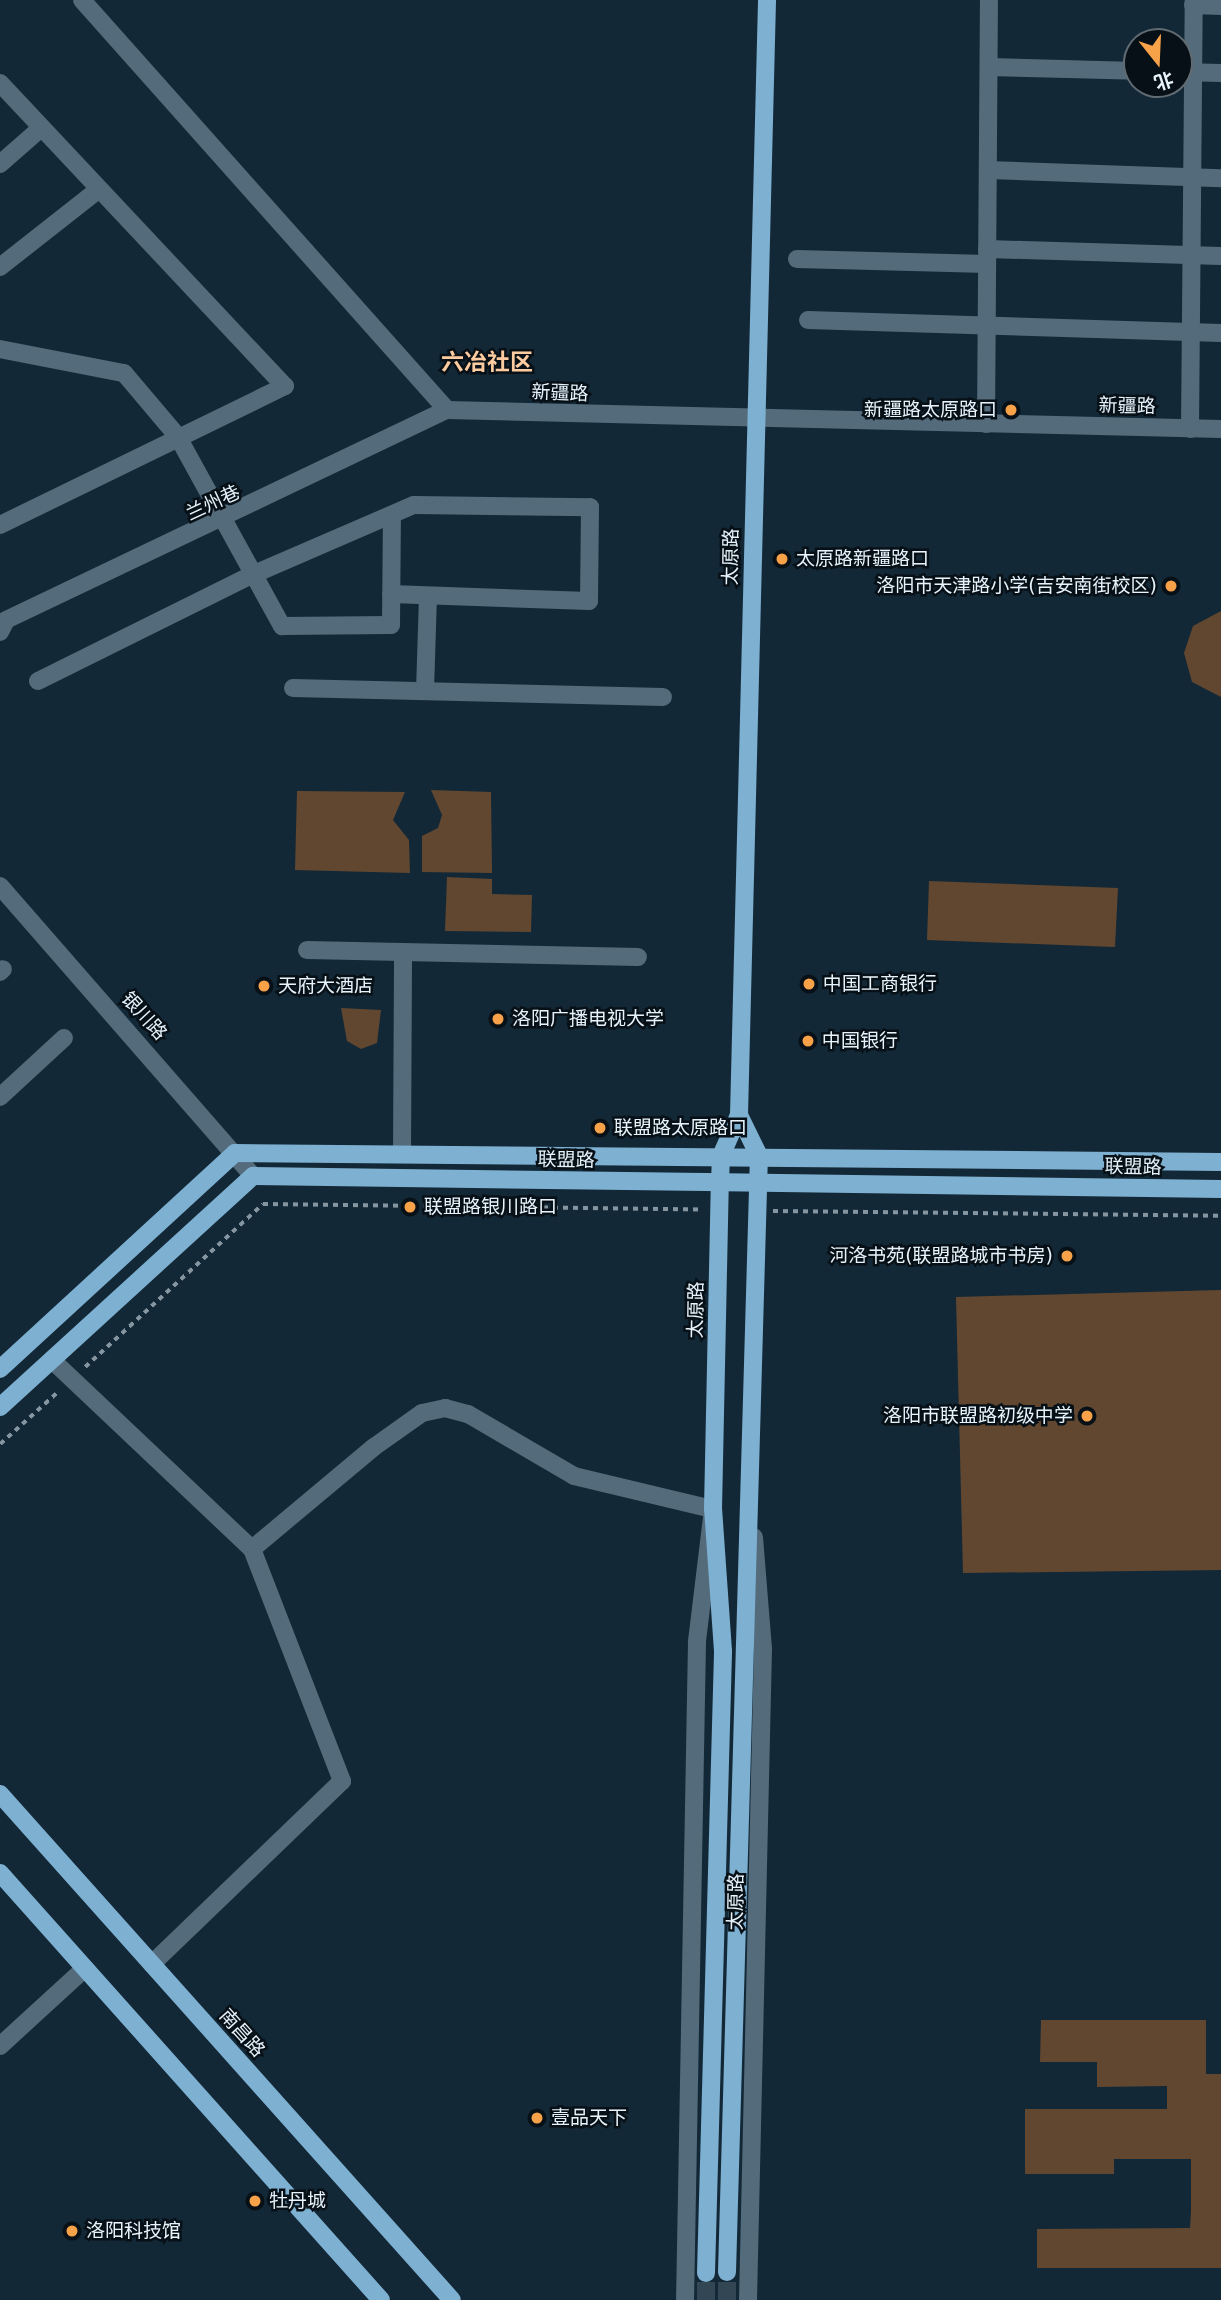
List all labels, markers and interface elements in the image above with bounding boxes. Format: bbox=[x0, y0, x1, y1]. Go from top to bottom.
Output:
north arrow bbox=[1123, 28, 1193, 98]
text: 北 bbox=[1151, 68, 1176, 94]
district label: 六冶社区 bbox=[441, 348, 533, 376]
street label: 新疆路 bbox=[531, 381, 589, 405]
street label: 新疆路 bbox=[1098, 394, 1156, 418]
place label: 新疆路太原路口 bbox=[864, 399, 997, 421]
marker: 新疆路太原路口 bbox=[1003, 402, 1019, 418]
street label: 兰州巷 bbox=[182, 481, 244, 525]
street label: 太原路 bbox=[719, 528, 743, 586]
place label: 太原路新疆路口 bbox=[796, 548, 929, 570]
marker: 太原路新疆路口 bbox=[774, 551, 790, 567]
place label: 洛阳市天津路小学(吉安南街校区) bbox=[876, 575, 1157, 597]
marker: 洛阳市天津路小学(吉安南街校区) bbox=[1163, 578, 1179, 594]
place label: 中国工商银行 bbox=[823, 973, 937, 995]
place label: 天府大酒店 bbox=[278, 975, 373, 997]
marker: 中国工商银行 bbox=[801, 976, 817, 992]
marker: 天府大酒店 bbox=[256, 978, 272, 994]
street label: 银川路 bbox=[116, 987, 172, 1045]
place label: 洛阳广播电视大学 bbox=[512, 1008, 664, 1030]
marker: 洛阳广播电视大学 bbox=[490, 1011, 506, 1027]
place label: 中国银行 bbox=[822, 1030, 898, 1052]
marker: 中国银行 bbox=[800, 1033, 816, 1049]
place label: 联盟路太原路口 bbox=[614, 1117, 747, 1139]
marker: 联盟路太原路口 bbox=[592, 1120, 608, 1136]
street label: 联盟路 bbox=[537, 1148, 595, 1172]
street label: 联盟路 bbox=[1104, 1155, 1162, 1179]
place label: 联盟路银川路口 bbox=[424, 1196, 557, 1218]
marker: 联盟路银川路口 bbox=[402, 1199, 418, 1215]
place label: 河洛书苑(联盟路城市书房) bbox=[829, 1245, 1053, 1267]
marker: 河洛书苑(联盟路城市书房) bbox=[1059, 1248, 1075, 1264]
street label: 太原路 bbox=[684, 1281, 708, 1339]
place label: 洛阳市联盟路初级中学 bbox=[883, 1405, 1073, 1427]
marker: 洛阳市联盟路初级中学 bbox=[1079, 1408, 1095, 1424]
street label: 太原路 bbox=[724, 1873, 748, 1931]
street label: 南昌路 bbox=[214, 2004, 270, 2062]
place label: 壹品天下 bbox=[551, 2107, 627, 2129]
marker: 壹品天下 bbox=[529, 2110, 545, 2126]
place label: 牡丹城 bbox=[269, 2190, 326, 2212]
marker: 牡丹城 bbox=[247, 2193, 263, 2209]
place label: 洛阳科技馆 bbox=[86, 2220, 181, 2242]
marker: 洛阳科技馆 bbox=[64, 2223, 80, 2239]

